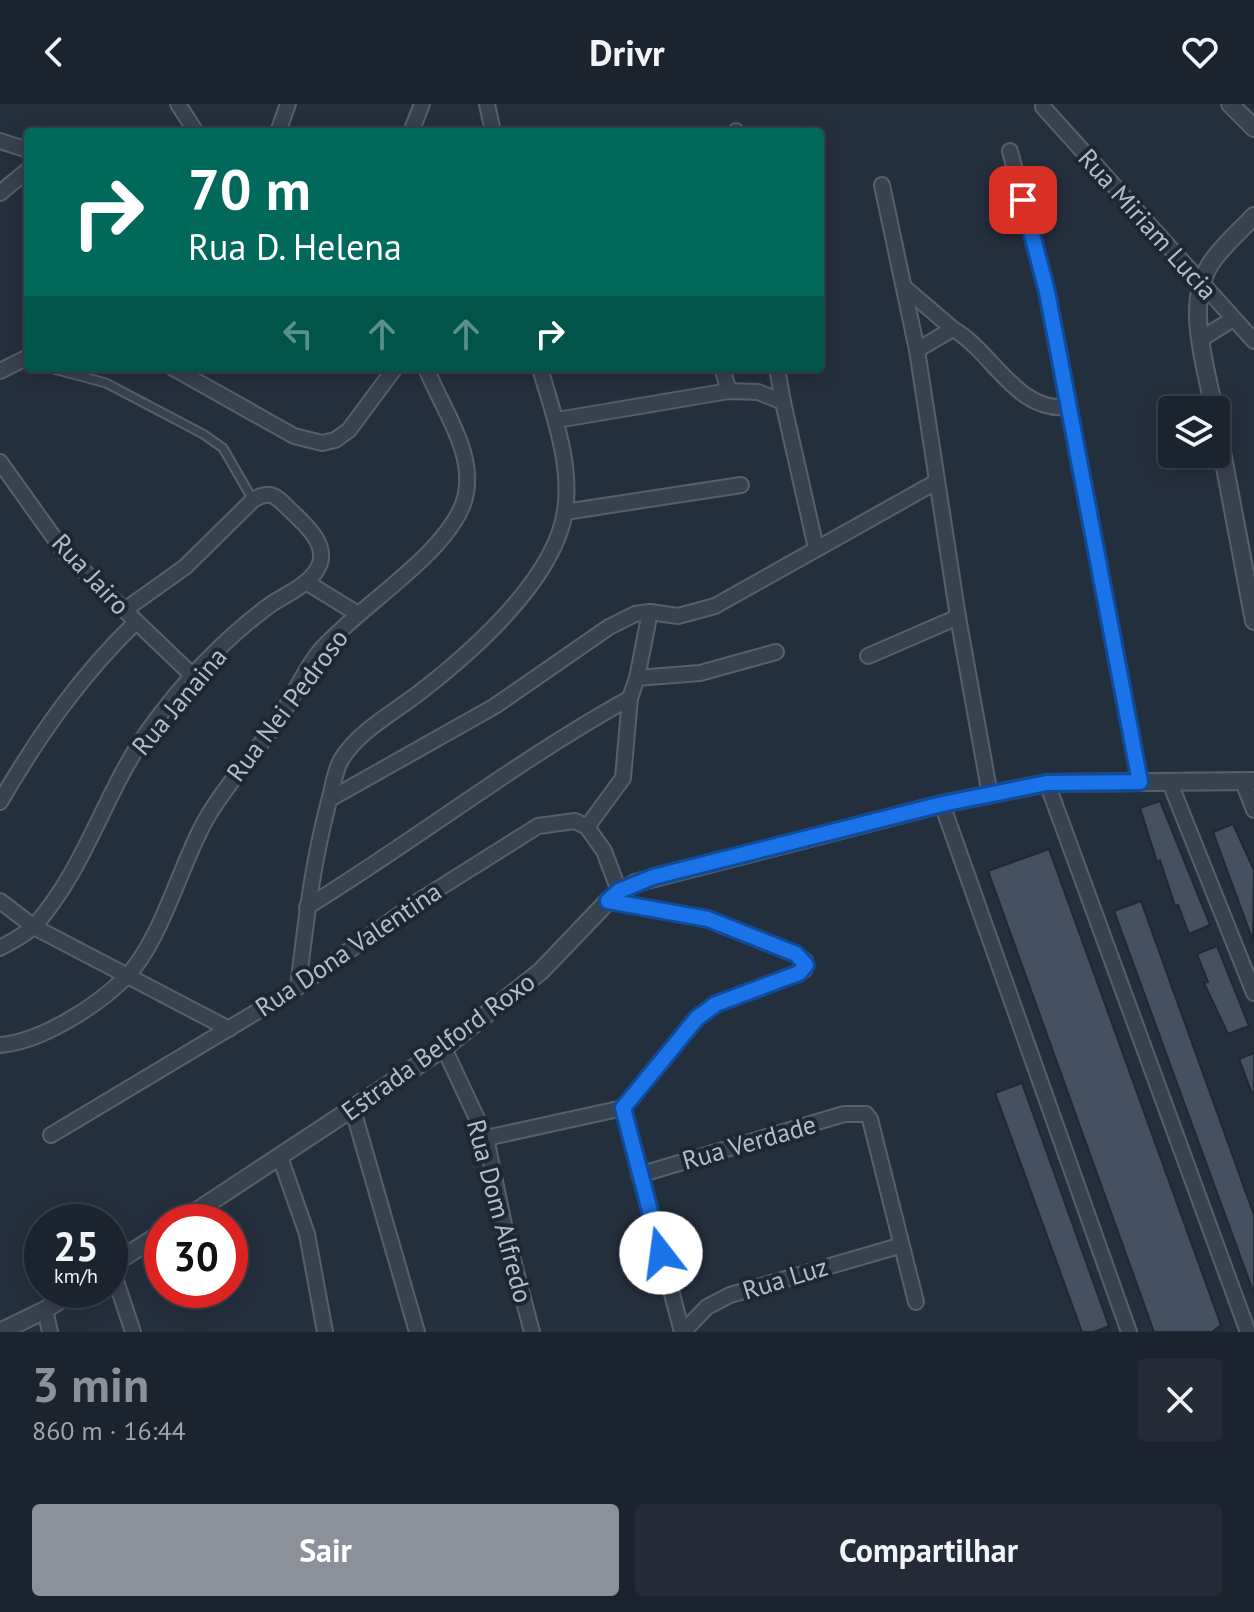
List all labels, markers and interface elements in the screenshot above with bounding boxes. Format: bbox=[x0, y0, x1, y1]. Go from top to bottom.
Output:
text: Drivr bbox=[589, 29, 665, 76]
icon: back bbox=[32, 30, 76, 74]
icon: heart bbox=[1178, 30, 1222, 74]
street label: Rua Miriam Lucia bbox=[1072, 142, 1224, 306]
text: 70 m bbox=[188, 153, 311, 225]
icon: right bbox=[56, 160, 160, 264]
pin bbox=[989, 166, 1057, 234]
icon: arrive bbox=[1001, 178, 1045, 222]
text: Rua D. Helena bbox=[188, 223, 402, 270]
icon: left bbox=[276, 312, 320, 356]
icon: ahead bbox=[360, 312, 404, 356]
icon: ahead bbox=[444, 312, 488, 356]
icon: right bbox=[528, 312, 572, 356]
map controls bbox=[1158, 396, 1230, 468]
button: layers bbox=[1158, 396, 1230, 468]
street label: Rua Jairo bbox=[45, 526, 137, 622]
street label: Rua Nei Pedroso bbox=[219, 622, 355, 788]
street label: Rua Janaina bbox=[124, 640, 234, 762]
street label: Rua Dona Valentina bbox=[249, 874, 447, 1024]
street label: Estrada Belford Roxo bbox=[335, 965, 541, 1127]
street label: Rua Verdade bbox=[678, 1107, 820, 1177]
street label: Rua Dom Alfredo bbox=[460, 1116, 540, 1306]
speed limit sign: 30 bbox=[144, 1204, 248, 1308]
position arrow bbox=[619, 1211, 703, 1295]
text: 25 bbox=[53, 1220, 99, 1272]
street label: Rua Luz bbox=[738, 1249, 832, 1307]
text: km/h bbox=[54, 1263, 98, 1289]
text: 3 min bbox=[32, 1353, 149, 1415]
button: close bbox=[1138, 1358, 1222, 1442]
text: 860 m · 16:44 bbox=[32, 1414, 186, 1447]
button: Sair bbox=[32, 1504, 619, 1596]
button: Compartilhar bbox=[635, 1504, 1222, 1596]

